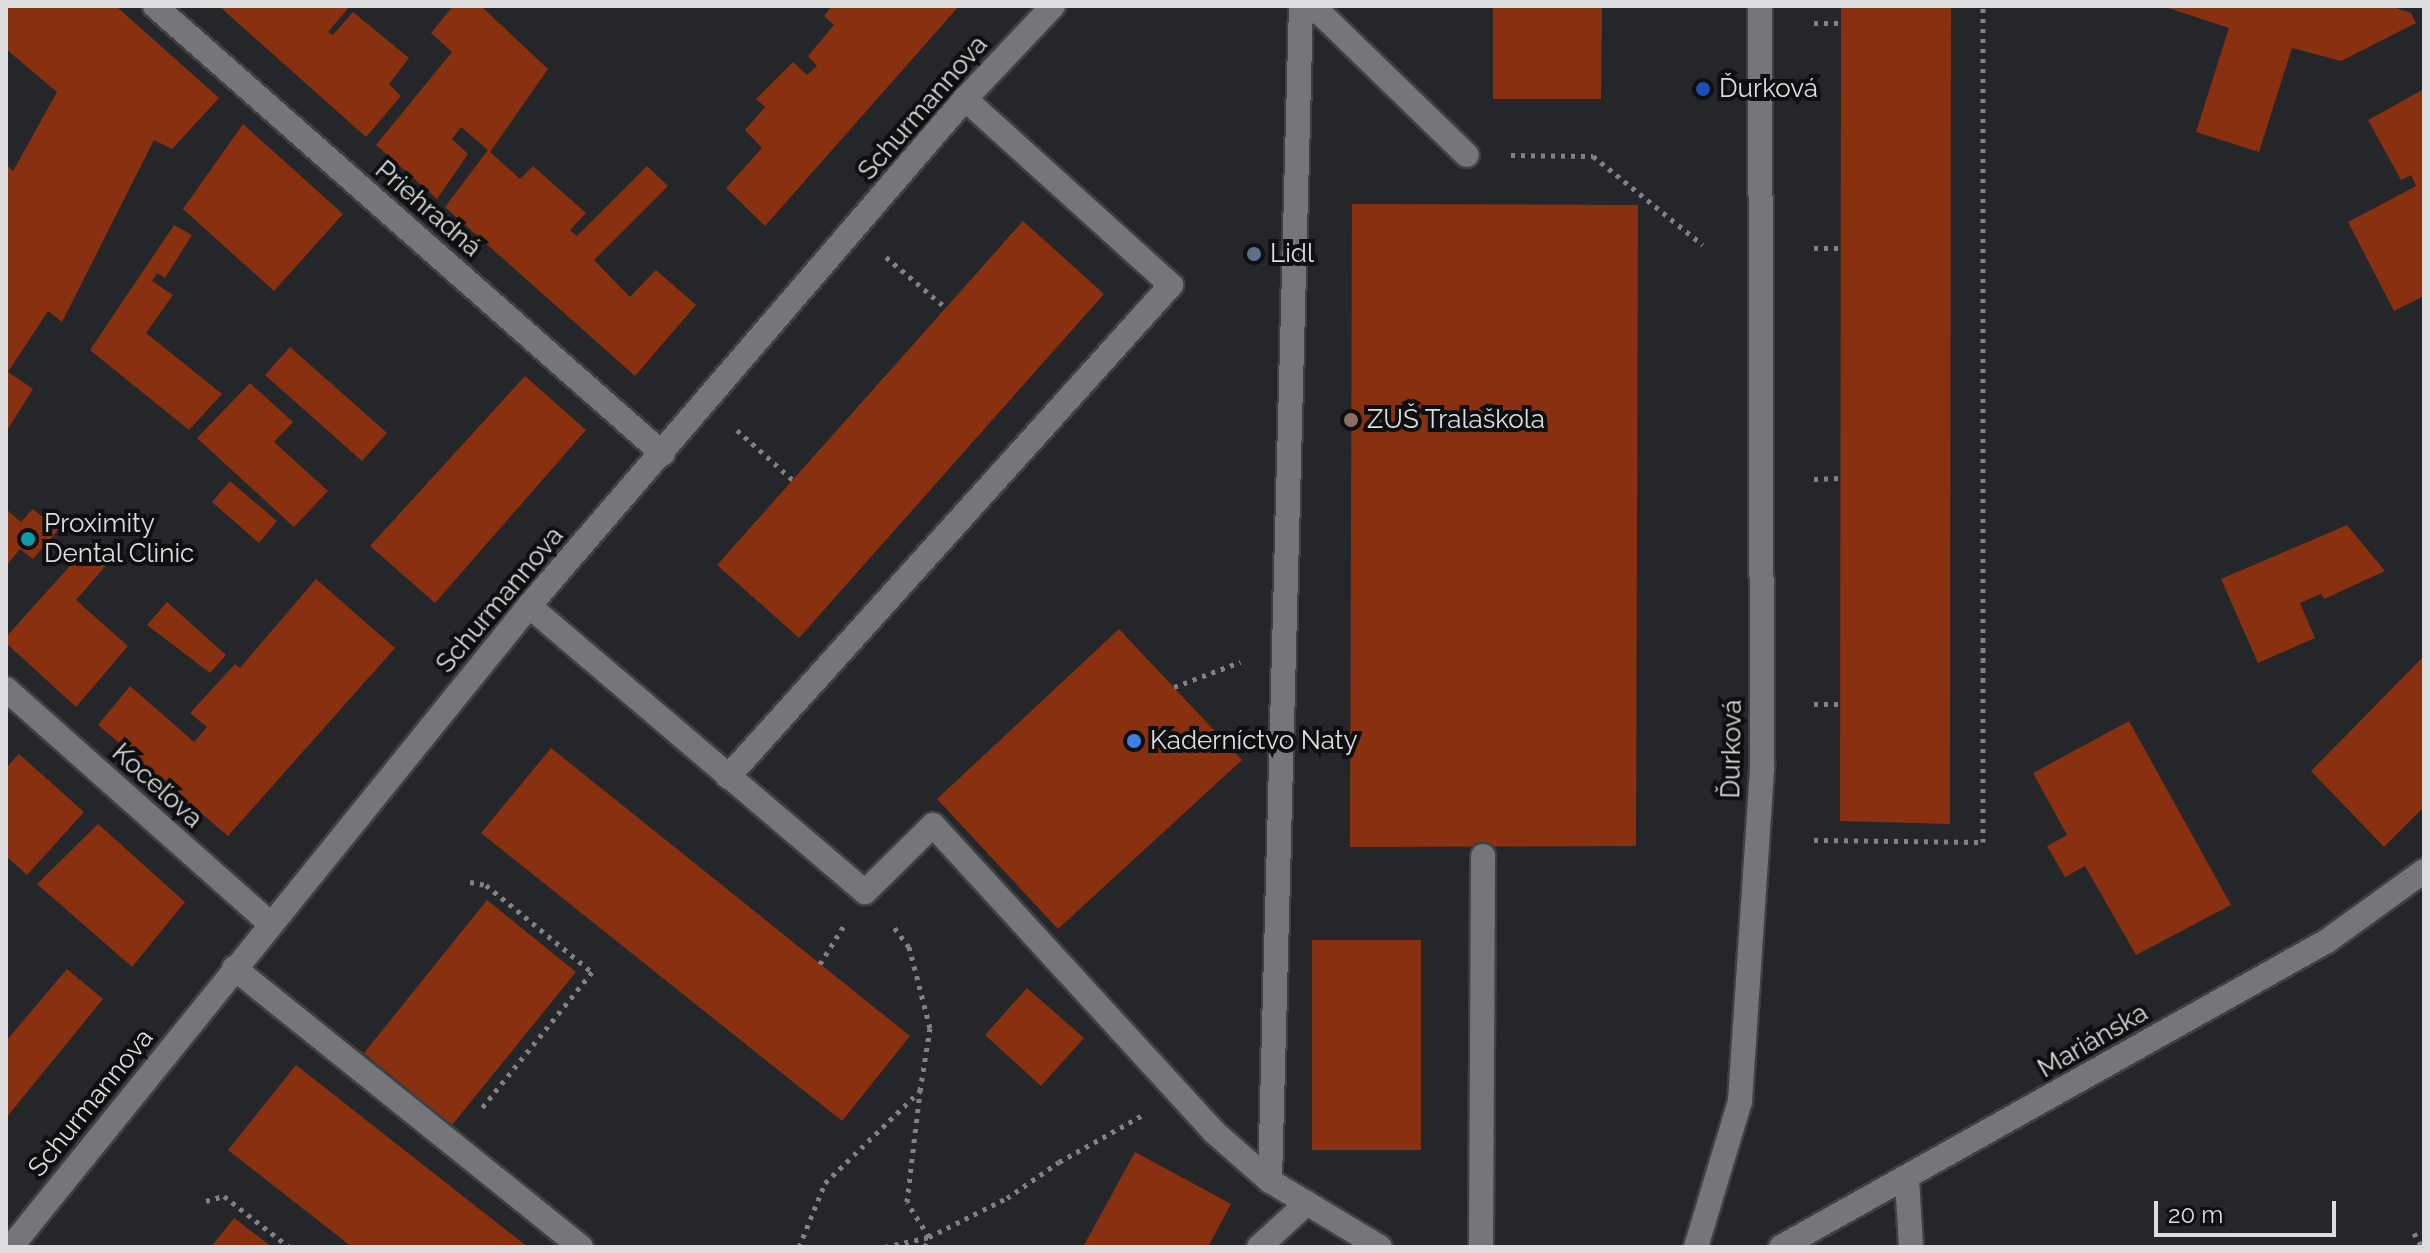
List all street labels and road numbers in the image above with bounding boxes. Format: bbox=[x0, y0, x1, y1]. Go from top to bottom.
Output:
street label: Schurmannova bbox=[852, 30, 994, 186]
street label: Priehradná bbox=[369, 155, 487, 263]
street label: Schurmannova bbox=[430, 521, 570, 679]
street label: Ďurková bbox=[1716, 699, 1748, 799]
street label: Koceľova bbox=[105, 737, 209, 835]
street label: Mariánska bbox=[2033, 997, 2153, 1085]
street label: Schurmannova bbox=[22, 1023, 160, 1183]

